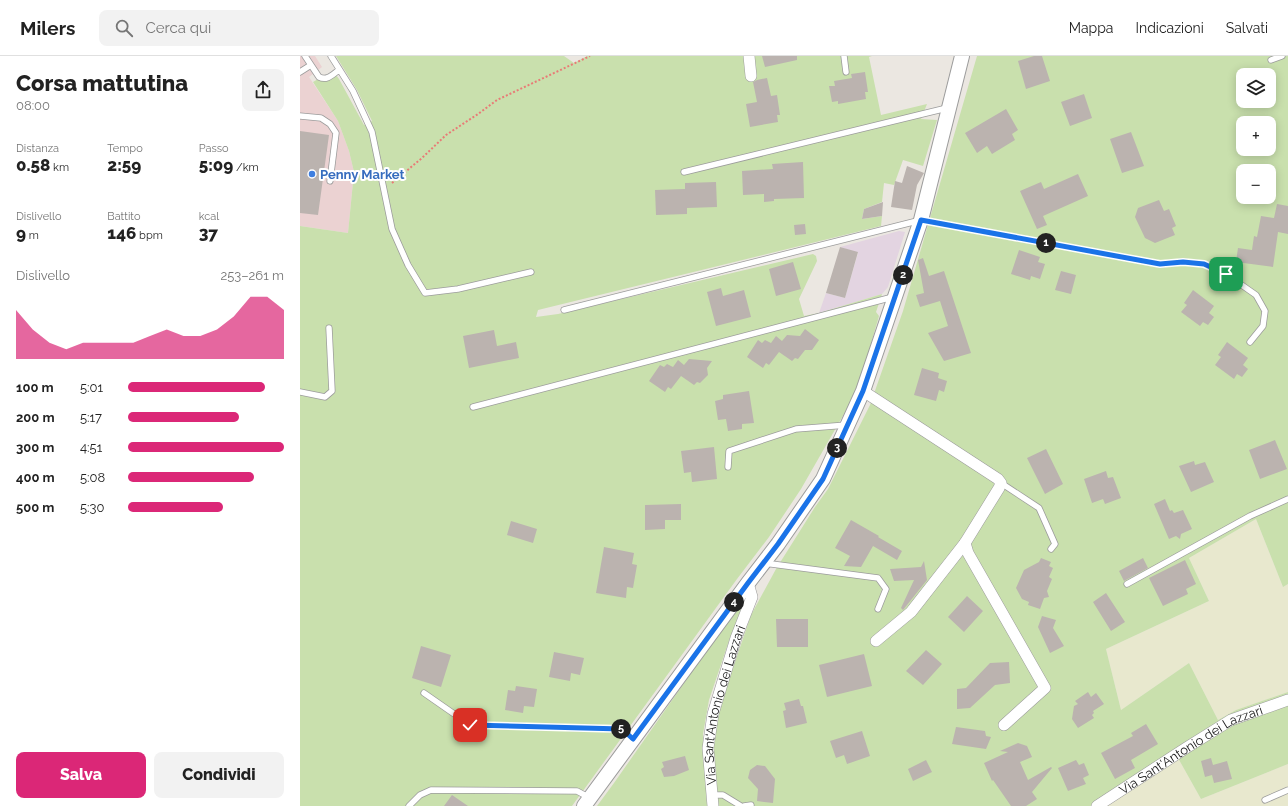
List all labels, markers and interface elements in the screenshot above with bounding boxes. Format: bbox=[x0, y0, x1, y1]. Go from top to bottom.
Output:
search box bbox=[99, 10, 379, 46]
text: Milers bbox=[20, 17, 75, 39]
icon: search bbox=[113, 17, 135, 39]
text: Cerca qui bbox=[145, 19, 211, 37]
text: Mappa bbox=[1069, 20, 1114, 36]
text: Indicazioni bbox=[1136, 20, 1204, 36]
text: Salvati bbox=[1226, 20, 1268, 36]
map controls bbox=[1236, 68, 1276, 204]
button: layers bbox=[1236, 68, 1276, 108]
button: share bbox=[242, 69, 284, 111]
text: Corsa mattutina bbox=[16, 70, 188, 96]
text: 08:00 bbox=[16, 98, 50, 113]
button: + bbox=[1236, 116, 1276, 156]
text: Distanza bbox=[16, 142, 59, 155]
text: Tempo bbox=[107, 142, 143, 155]
text: Passo bbox=[199, 142, 229, 155]
text: 0.58 bbox=[16, 155, 50, 175]
text: 2:59 bbox=[107, 155, 141, 175]
text: 5:09 bbox=[199, 155, 233, 175]
text: km bbox=[50, 161, 69, 174]
text: /km bbox=[233, 161, 259, 174]
button: − bbox=[1236, 164, 1276, 204]
place label: Penny Market bbox=[320, 167, 405, 182]
marker: Penny Market bbox=[307, 169, 317, 179]
text: Dislivello bbox=[16, 210, 62, 223]
text: Battito bbox=[107, 210, 141, 223]
text: kcal bbox=[199, 210, 219, 223]
text: 9 bbox=[16, 223, 26, 243]
text: 146 bbox=[107, 223, 136, 243]
text: 37 bbox=[199, 223, 218, 243]
text: m bbox=[26, 229, 39, 242]
text: bpm bbox=[136, 229, 163, 242]
pin: 1 bbox=[1036, 233, 1056, 253]
text: 1 bbox=[1043, 236, 1049, 249]
pin bbox=[1209, 257, 1243, 291]
icon: arrive bbox=[1215, 263, 1237, 285]
pin: 2 bbox=[893, 265, 913, 285]
text: Dislivello bbox=[16, 268, 70, 283]
text: 253–261 m bbox=[220, 268, 284, 283]
text: 2 bbox=[900, 268, 906, 281]
text: 100 m bbox=[16, 380, 54, 395]
text: 5:01 bbox=[80, 380, 103, 395]
text: 200 m bbox=[16, 410, 55, 425]
text: 5:17 bbox=[80, 410, 102, 425]
pin: 3 bbox=[827, 438, 847, 458]
text: 300 m bbox=[16, 440, 54, 455]
text: 4:51 bbox=[80, 440, 102, 455]
text: 3 bbox=[834, 441, 840, 454]
text: 400 m bbox=[16, 470, 55, 485]
text: 5:08 bbox=[80, 470, 105, 485]
text: 500 m bbox=[16, 500, 54, 515]
text: 5:30 bbox=[80, 500, 104, 515]
pin: 4 bbox=[724, 592, 744, 612]
text: 4 bbox=[731, 595, 737, 608]
street label: Via Sant'Antonio dei Lazzari bbox=[701, 623, 748, 786]
street label: Via Sant'Antonio dei Lazzari bbox=[1116, 702, 1265, 797]
pin bbox=[453, 708, 487, 742]
icon: check bbox=[459, 714, 481, 736]
pin: 5 bbox=[611, 719, 631, 739]
text: 5 bbox=[618, 722, 624, 735]
button: Salva bbox=[16, 752, 146, 798]
button: Condividi bbox=[154, 752, 284, 798]

